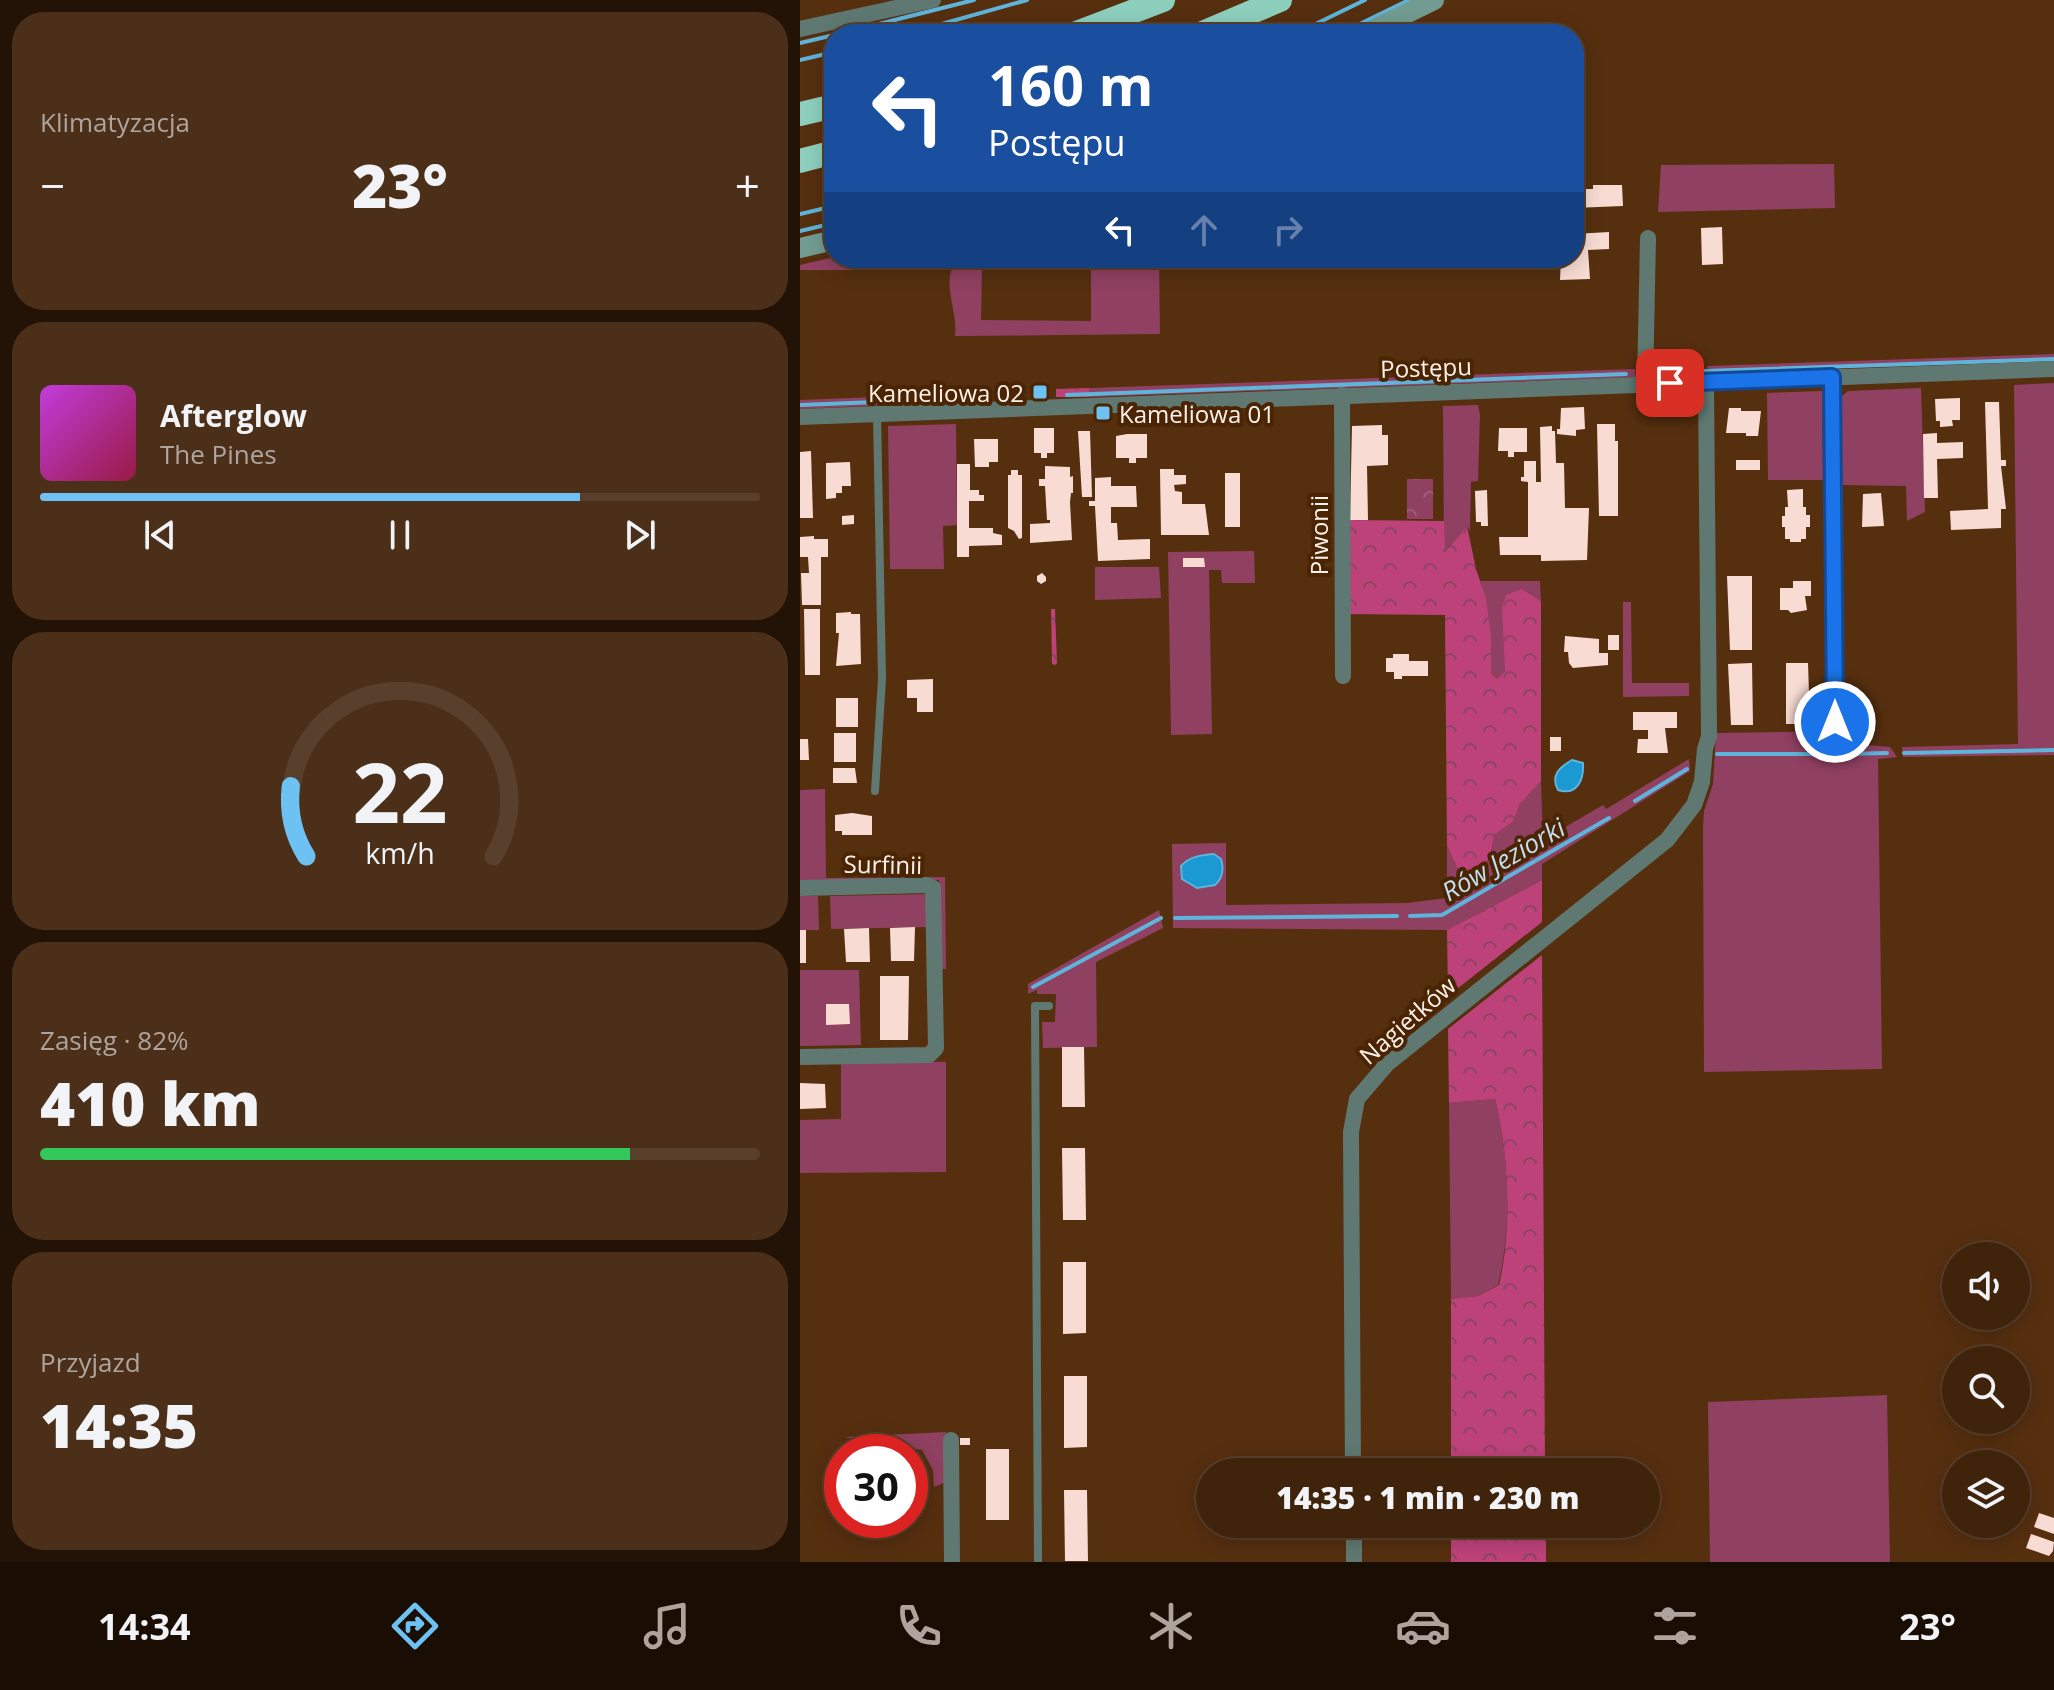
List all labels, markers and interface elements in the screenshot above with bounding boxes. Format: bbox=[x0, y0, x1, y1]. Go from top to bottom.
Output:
text: 160 m bbox=[988, 46, 1154, 122]
icon: left bbox=[856, 56, 960, 160]
text: Klimatyzacja bbox=[40, 104, 190, 140]
text: Postępu bbox=[988, 118, 1126, 167]
text: 23° bbox=[352, 144, 448, 226]
text: − bbox=[40, 155, 65, 215]
text: + bbox=[735, 155, 760, 215]
icon: left bbox=[1098, 208, 1142, 252]
icon: ahead bbox=[1182, 208, 1226, 252]
icon: right bbox=[1266, 208, 1310, 252]
street label: Postępu bbox=[1380, 349, 1472, 385]
pin bbox=[1636, 349, 1704, 417]
icon: arrive bbox=[1648, 361, 1692, 405]
place label: Kameliowa 02 bbox=[868, 376, 1024, 409]
marker: Kameliowa 02 bbox=[1031, 383, 1049, 401]
text: Afterglow bbox=[160, 395, 307, 436]
place label: Kameliowa 01 bbox=[1119, 397, 1275, 430]
marker: Kameliowa 01 bbox=[1094, 404, 1112, 422]
text: The Pines bbox=[160, 436, 277, 472]
street label: Piwonii bbox=[1302, 495, 1335, 575]
icon: previous bbox=[138, 513, 182, 557]
icon: pause bbox=[378, 513, 422, 557]
icon: next bbox=[618, 513, 662, 557]
position arrow bbox=[1793, 680, 1877, 764]
text: 22 bbox=[352, 734, 448, 847]
water label: Rów Jeziorki bbox=[1435, 809, 1572, 909]
text: km/h bbox=[365, 833, 435, 872]
street label: Surfinii bbox=[843, 847, 923, 881]
street label: Nagietków bbox=[1352, 969, 1463, 1071]
text: Zasięg · 82% bbox=[40, 1022, 189, 1058]
text: 410 km bbox=[40, 1062, 261, 1144]
map controls bbox=[1942, 1242, 2030, 1538]
button: sound bbox=[1942, 1242, 2030, 1330]
text: Przyjazd bbox=[40, 1344, 141, 1380]
button: search bbox=[1942, 1346, 2030, 1434]
text: 14:35 bbox=[40, 1384, 198, 1466]
speed limit sign: 30 bbox=[824, 1434, 928, 1538]
button: layers bbox=[1942, 1450, 2030, 1538]
text: 14:35 · 1 min · 230 m bbox=[1276, 1477, 1580, 1518]
icon: directions bbox=[387, 1598, 443, 1654]
icon: music bbox=[639, 1598, 695, 1654]
icon: phone bbox=[891, 1598, 947, 1654]
icon: climate bbox=[1143, 1598, 1199, 1654]
icon: car bbox=[1395, 1598, 1451, 1654]
icon: filters bbox=[1647, 1598, 1703, 1654]
text: 14:34 bbox=[98, 1602, 191, 1651]
text: 23° bbox=[1899, 1602, 1956, 1651]

